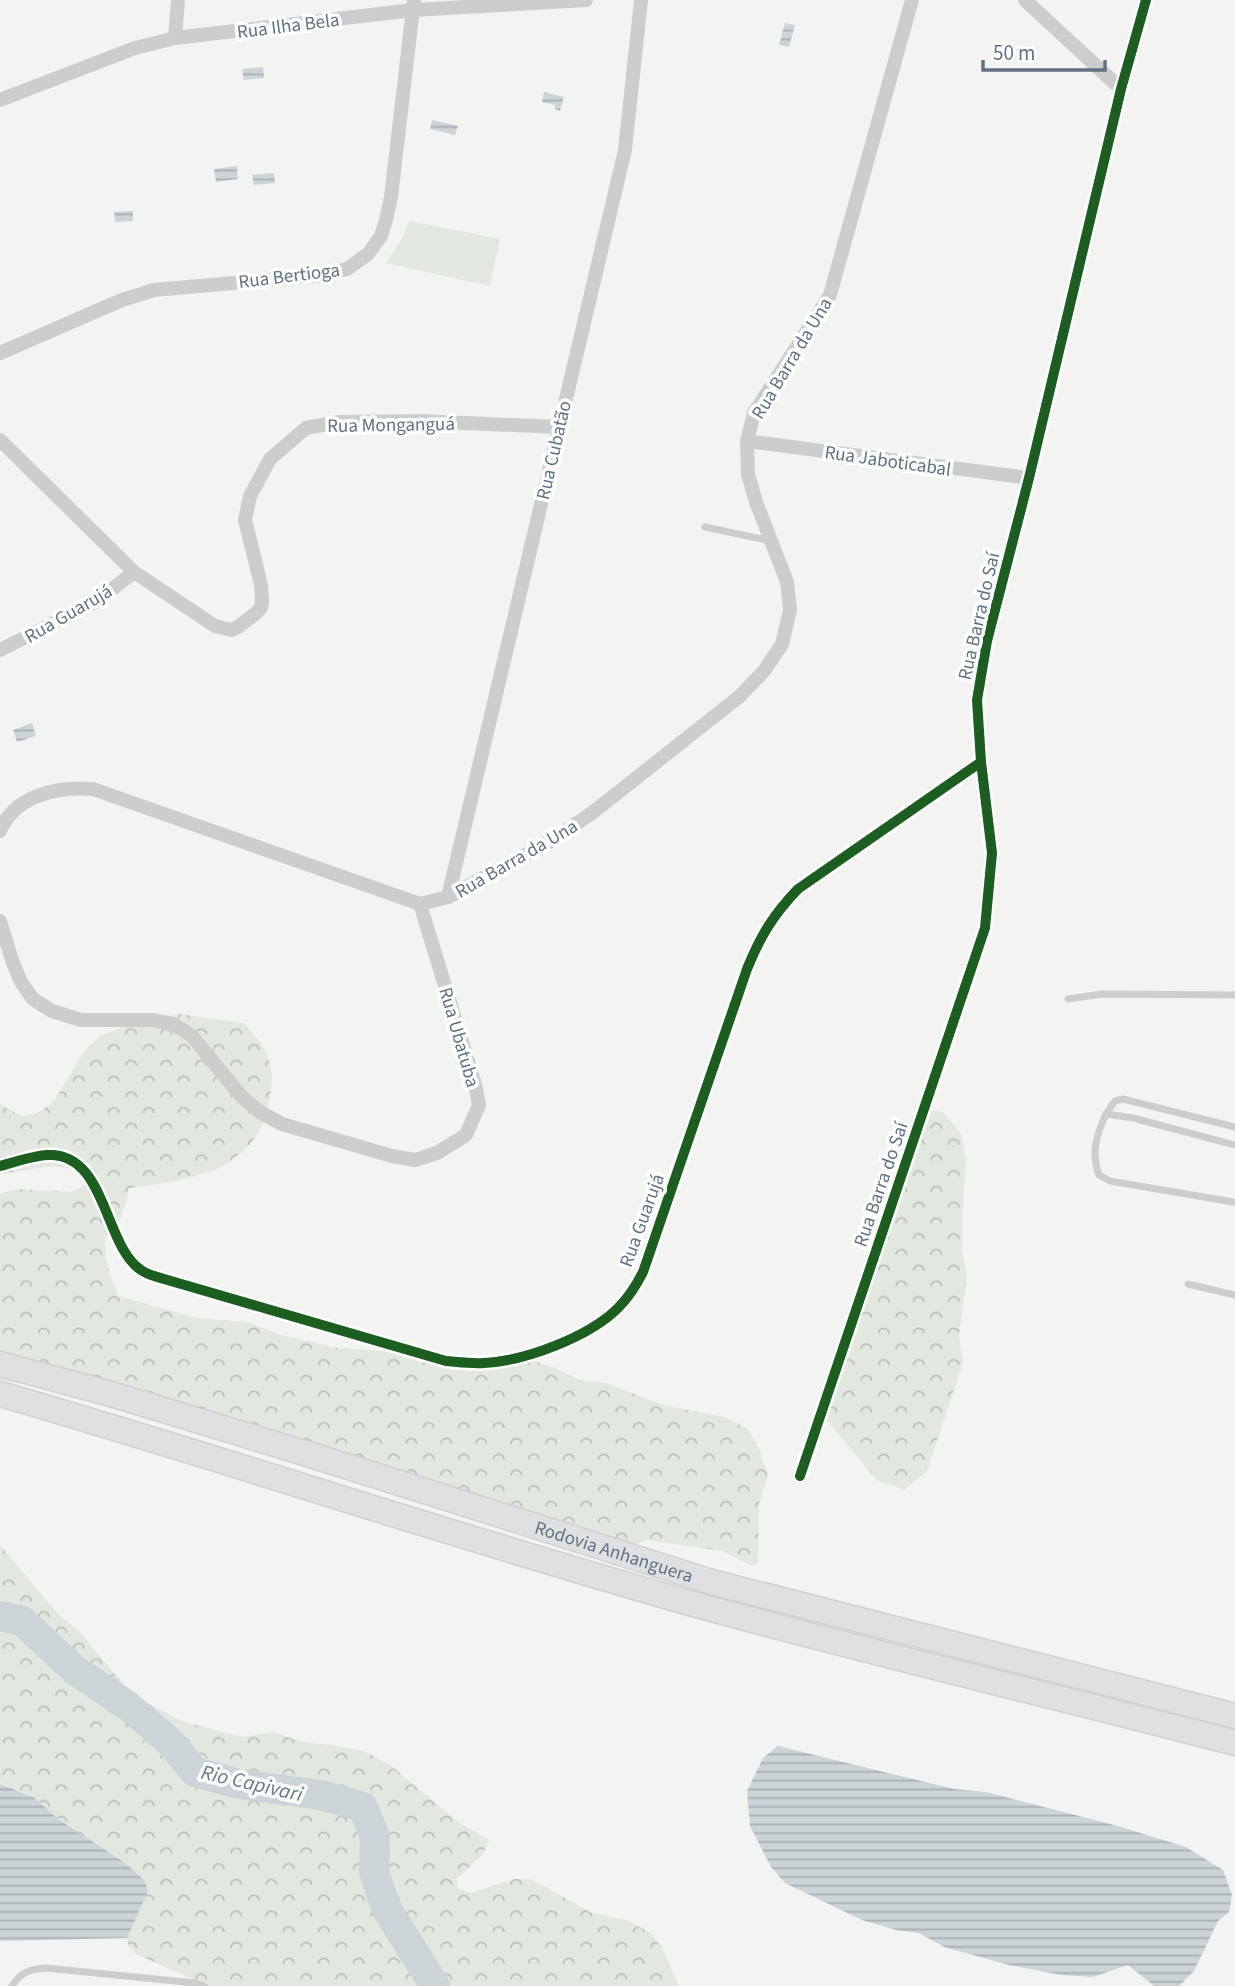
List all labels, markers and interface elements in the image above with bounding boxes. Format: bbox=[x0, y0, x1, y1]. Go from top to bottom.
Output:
street label: Rua Ilha Bela bbox=[235, 7, 341, 46]
scale bar bbox=[983, 28, 1106, 72]
text: 50 m bbox=[993, 38, 1035, 68]
street label: Rua Bertioga bbox=[237, 257, 341, 296]
street label: Rua Barra da Una bbox=[745, 293, 839, 425]
street label: Rua Cubatão bbox=[530, 398, 579, 503]
street label: Rua Monganguá bbox=[327, 411, 455, 440]
street label: Rua Jaboticabal bbox=[823, 439, 953, 484]
street label: Rua Barra do Saí bbox=[952, 548, 1008, 683]
street label: Rua Guarujá bbox=[20, 578, 118, 650]
street label: Rua Barra da Una bbox=[450, 813, 583, 905]
street label: Rua Ubatuba bbox=[431, 984, 486, 1091]
street label: Rua Barra do Saí bbox=[847, 1117, 916, 1251]
street label: Rua Guarujá bbox=[613, 1170, 672, 1271]
street label: Rodovia Anhanguera bbox=[531, 1515, 696, 1590]
water label: Rio Capivari bbox=[198, 1757, 307, 1809]

